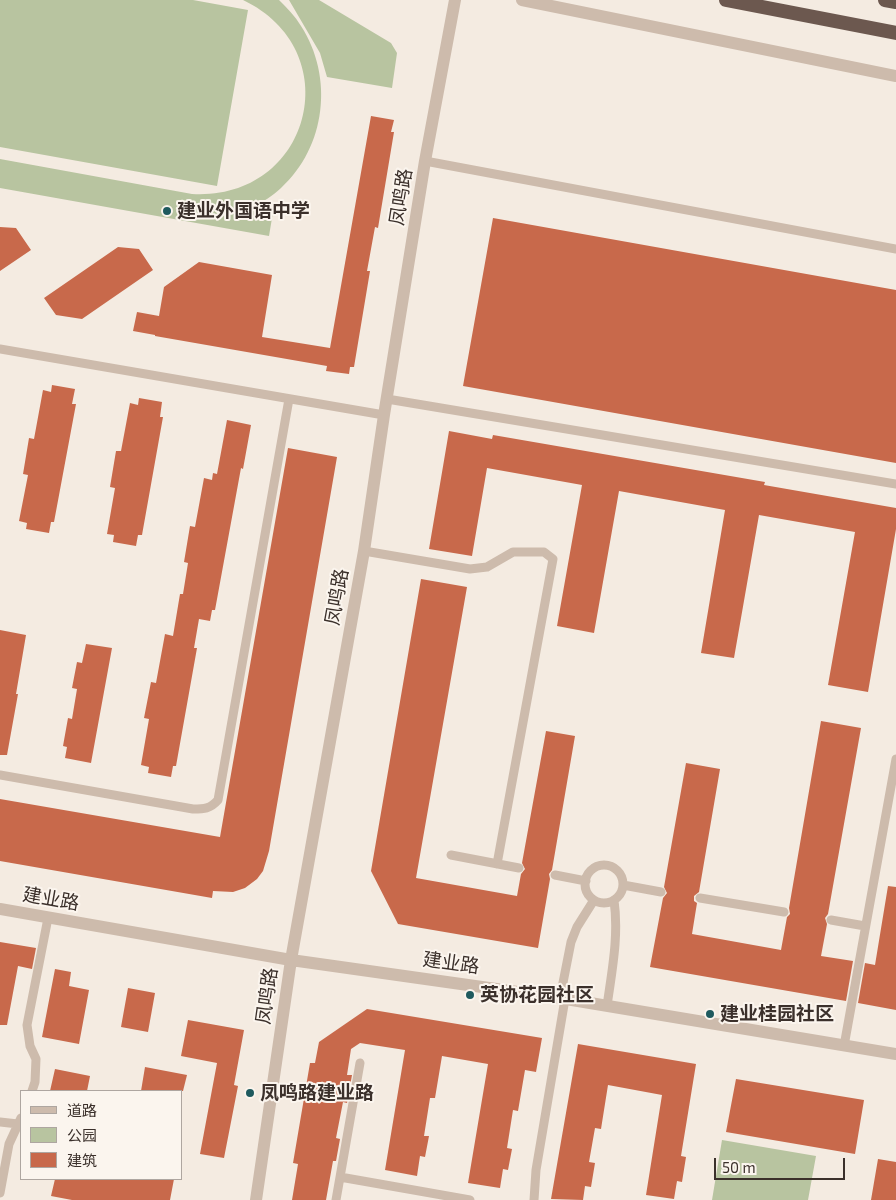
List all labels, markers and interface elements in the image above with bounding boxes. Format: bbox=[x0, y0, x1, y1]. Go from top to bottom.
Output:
street label: 凤鸣路 bbox=[385, 167, 417, 227]
place label: 建业外国语中学 bbox=[177, 200, 310, 222]
marker: 建业外国语中学 bbox=[161, 205, 173, 217]
street label: 凤鸣路 bbox=[321, 567, 353, 627]
street label: 建业路 bbox=[21, 883, 81, 915]
street label: 建业路 bbox=[421, 948, 481, 978]
street label: 凤鸣路 bbox=[252, 966, 282, 1026]
place label: 英协花园社区 bbox=[480, 984, 594, 1006]
marker: 英协花园社区 bbox=[464, 989, 476, 1001]
place label: 建业桂园社区 bbox=[720, 1003, 834, 1025]
marker: 建业桂园社区 bbox=[704, 1008, 716, 1020]
place label: 凤鸣路建业路 bbox=[260, 1082, 374, 1104]
marker: 凤鸣路建业路 bbox=[244, 1087, 256, 1099]
legend bbox=[20, 1090, 182, 1180]
text: 道路 bbox=[67, 1101, 97, 1119]
text: 公园 bbox=[67, 1126, 97, 1144]
scale bar bbox=[716, 1148, 847, 1180]
text: 建筑 bbox=[67, 1151, 97, 1169]
text: 50 m bbox=[722, 1158, 756, 1176]

